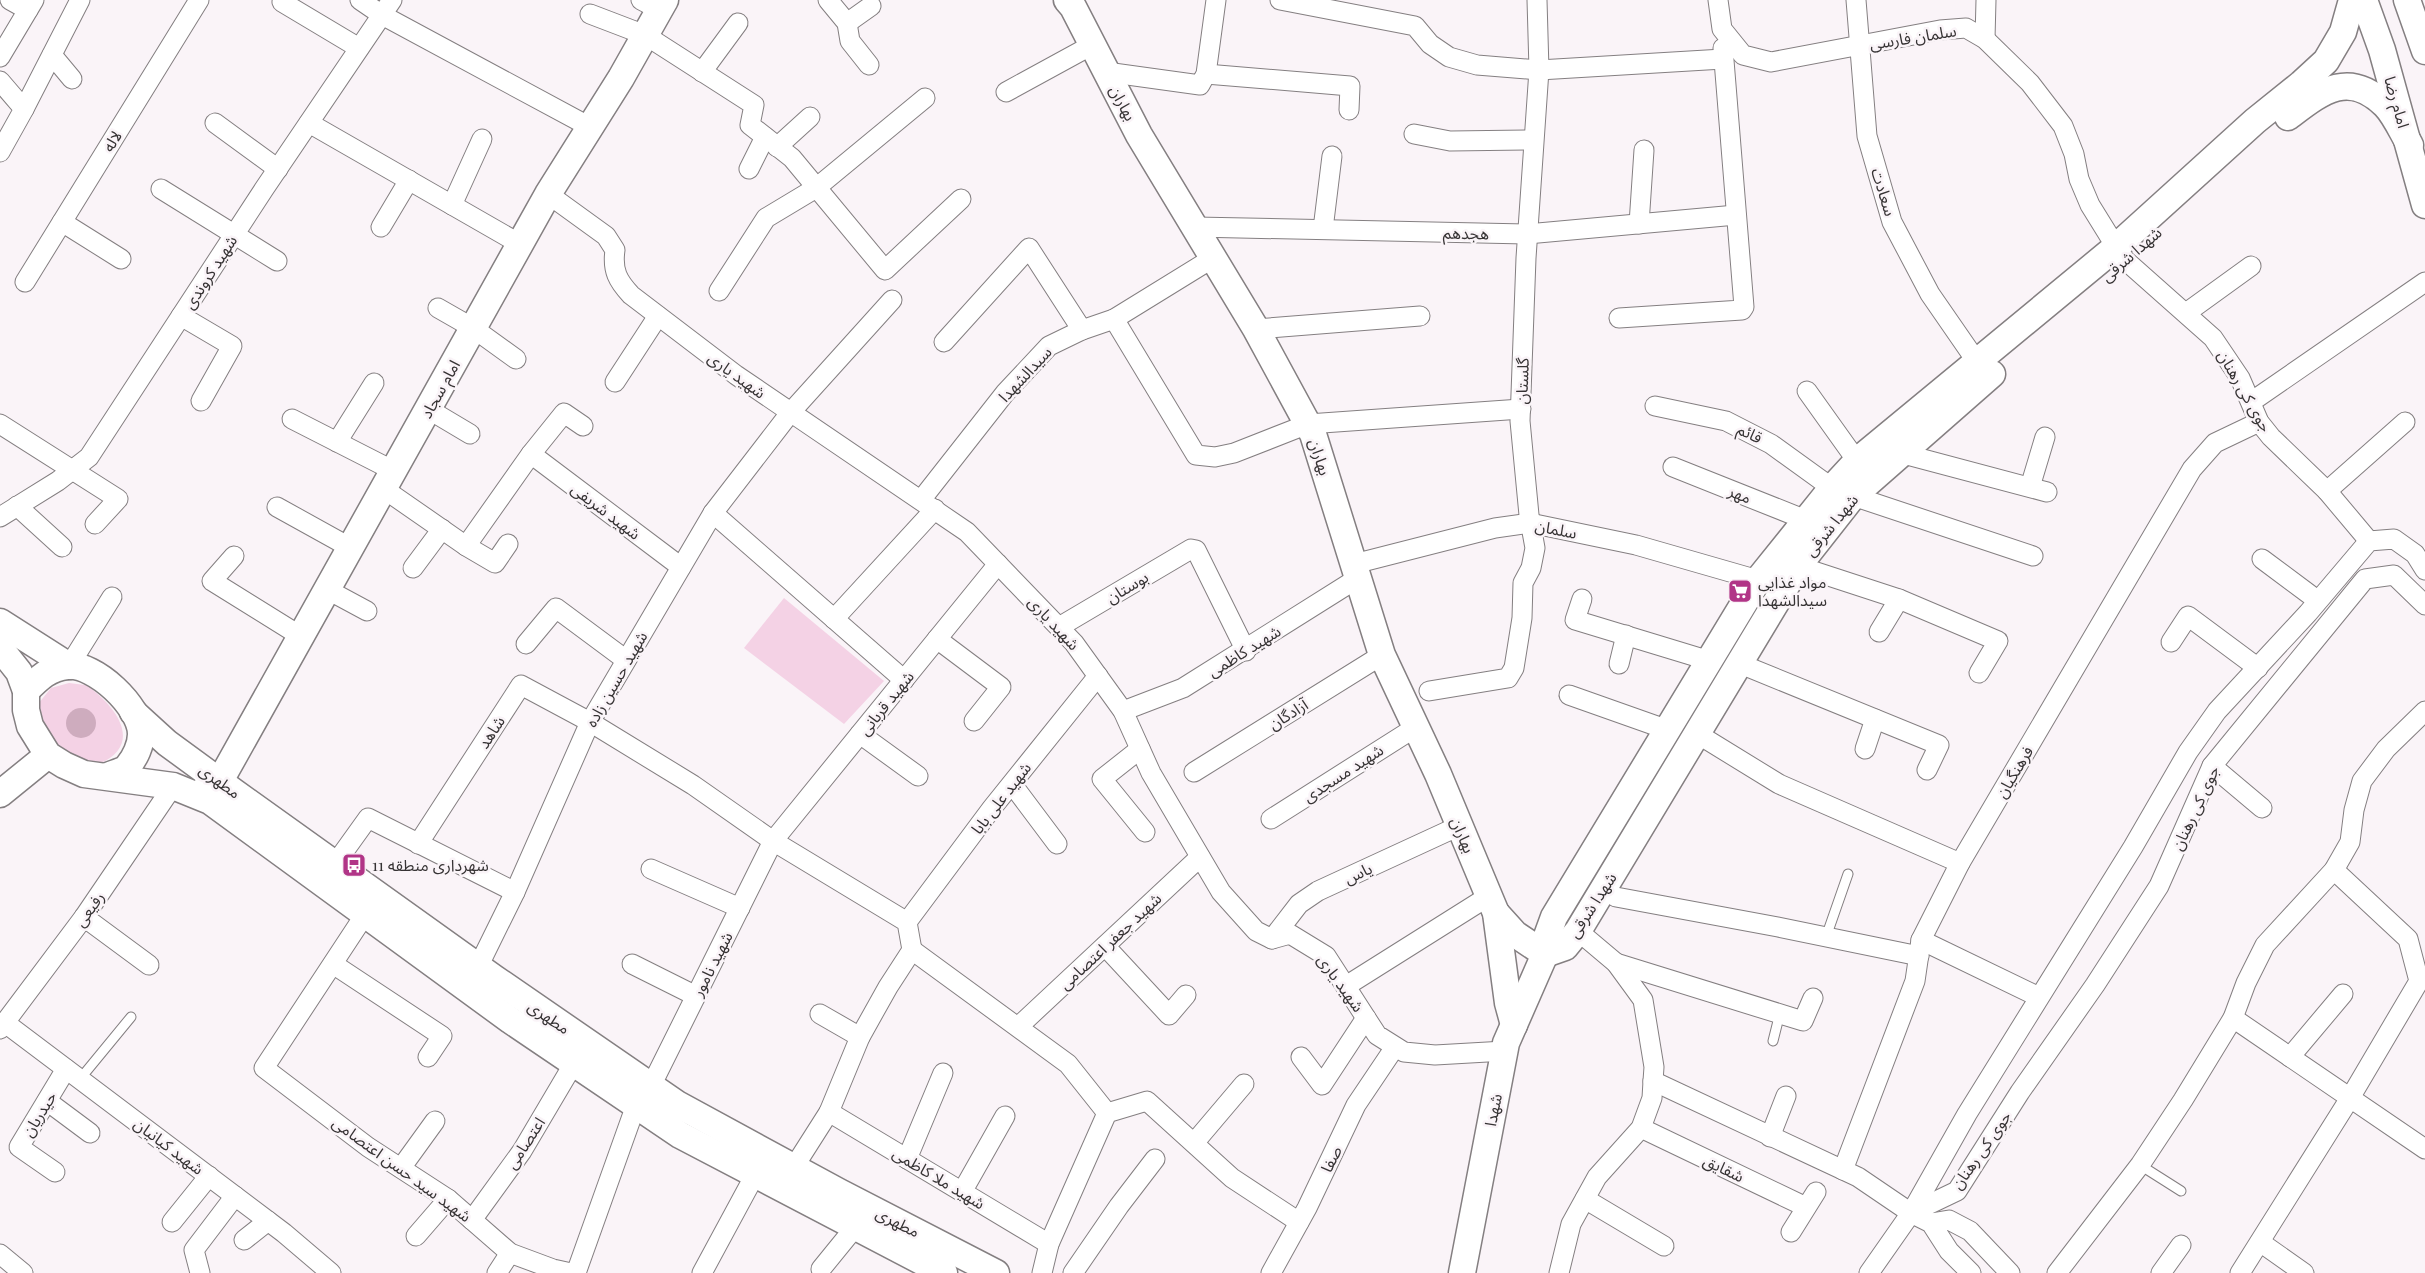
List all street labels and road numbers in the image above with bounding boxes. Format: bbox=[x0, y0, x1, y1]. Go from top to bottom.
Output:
street label: سلمان فارسی bbox=[1868, 19, 1958, 54]
street label: امام رضا bbox=[2377, 73, 2415, 131]
street label: بهاران bbox=[1105, 81, 1141, 124]
street label: لاله bbox=[97, 126, 126, 155]
street label: سعادت bbox=[1867, 165, 1902, 218]
street label: شهدا شرقی bbox=[2096, 221, 2166, 286]
street label: هجدهم bbox=[1443, 222, 1489, 246]
street label: شهید کروندی bbox=[178, 231, 241, 313]
street label: سیدالشهدا bbox=[993, 341, 1056, 406]
street label: جوی کی رهنان bbox=[2214, 346, 2277, 435]
street label: شهید یاری bbox=[704, 347, 770, 403]
street label: امام سجاد bbox=[415, 356, 467, 423]
street label: گلستان bbox=[1510, 357, 1533, 405]
street label: قائم bbox=[1733, 418, 1766, 450]
street label: بهاران bbox=[1305, 436, 1336, 478]
street label: شهید شریفی bbox=[567, 478, 645, 544]
street label: مهر bbox=[1725, 479, 1755, 508]
street label: شهدا شرقی bbox=[1799, 489, 1862, 560]
street label: سلمان bbox=[1533, 514, 1579, 543]
street label: بوستان bbox=[1102, 566, 1152, 607]
street label: شهید یاری bbox=[1024, 591, 1085, 654]
street label: شهید کاظمی bbox=[1203, 620, 1284, 681]
street label: شهید حسین زاده bbox=[580, 627, 651, 730]
street label: شهید قربانی bbox=[853, 666, 918, 739]
street label: آزادگان bbox=[1264, 693, 1313, 734]
street label: شاهد bbox=[472, 711, 509, 752]
street label: شهید مسجدی bbox=[1298, 739, 1387, 806]
street label: فرهنگیان bbox=[1990, 742, 2037, 802]
street label: شهید علی بابا bbox=[966, 757, 1035, 838]
street label: مطهری bbox=[195, 758, 245, 803]
street label: جوی کی رهنان bbox=[2166, 762, 2223, 853]
street label: بهاران bbox=[1447, 814, 1480, 856]
street label: یاس bbox=[1340, 857, 1375, 888]
street label: شهدا شرقی bbox=[1563, 868, 1621, 942]
street label: رفیعی bbox=[69, 887, 108, 931]
street label: شهید جعفر اعتصامی bbox=[1054, 888, 1165, 994]
street label: شهید نامور bbox=[686, 928, 737, 1001]
street label: شهید یاری bbox=[1313, 950, 1369, 1016]
street label: مطهری bbox=[524, 995, 574, 1038]
street label: حیدریان bbox=[17, 1087, 61, 1140]
street label: شهدا bbox=[1479, 1092, 1506, 1128]
street label: جوی کی رهنان bbox=[1946, 1106, 2015, 1193]
street label: شهید سید حسن اعتصامی bbox=[329, 1111, 476, 1226]
street label: شهید کیانیان bbox=[130, 1112, 208, 1179]
street label: اعتصامی bbox=[500, 1113, 549, 1173]
street label: شهید ملا کاظمی bbox=[889, 1142, 989, 1213]
street label: صفا bbox=[1315, 1142, 1346, 1176]
street label: شقایق bbox=[1700, 1149, 1748, 1187]
street label: مطهری bbox=[873, 1202, 924, 1241]

